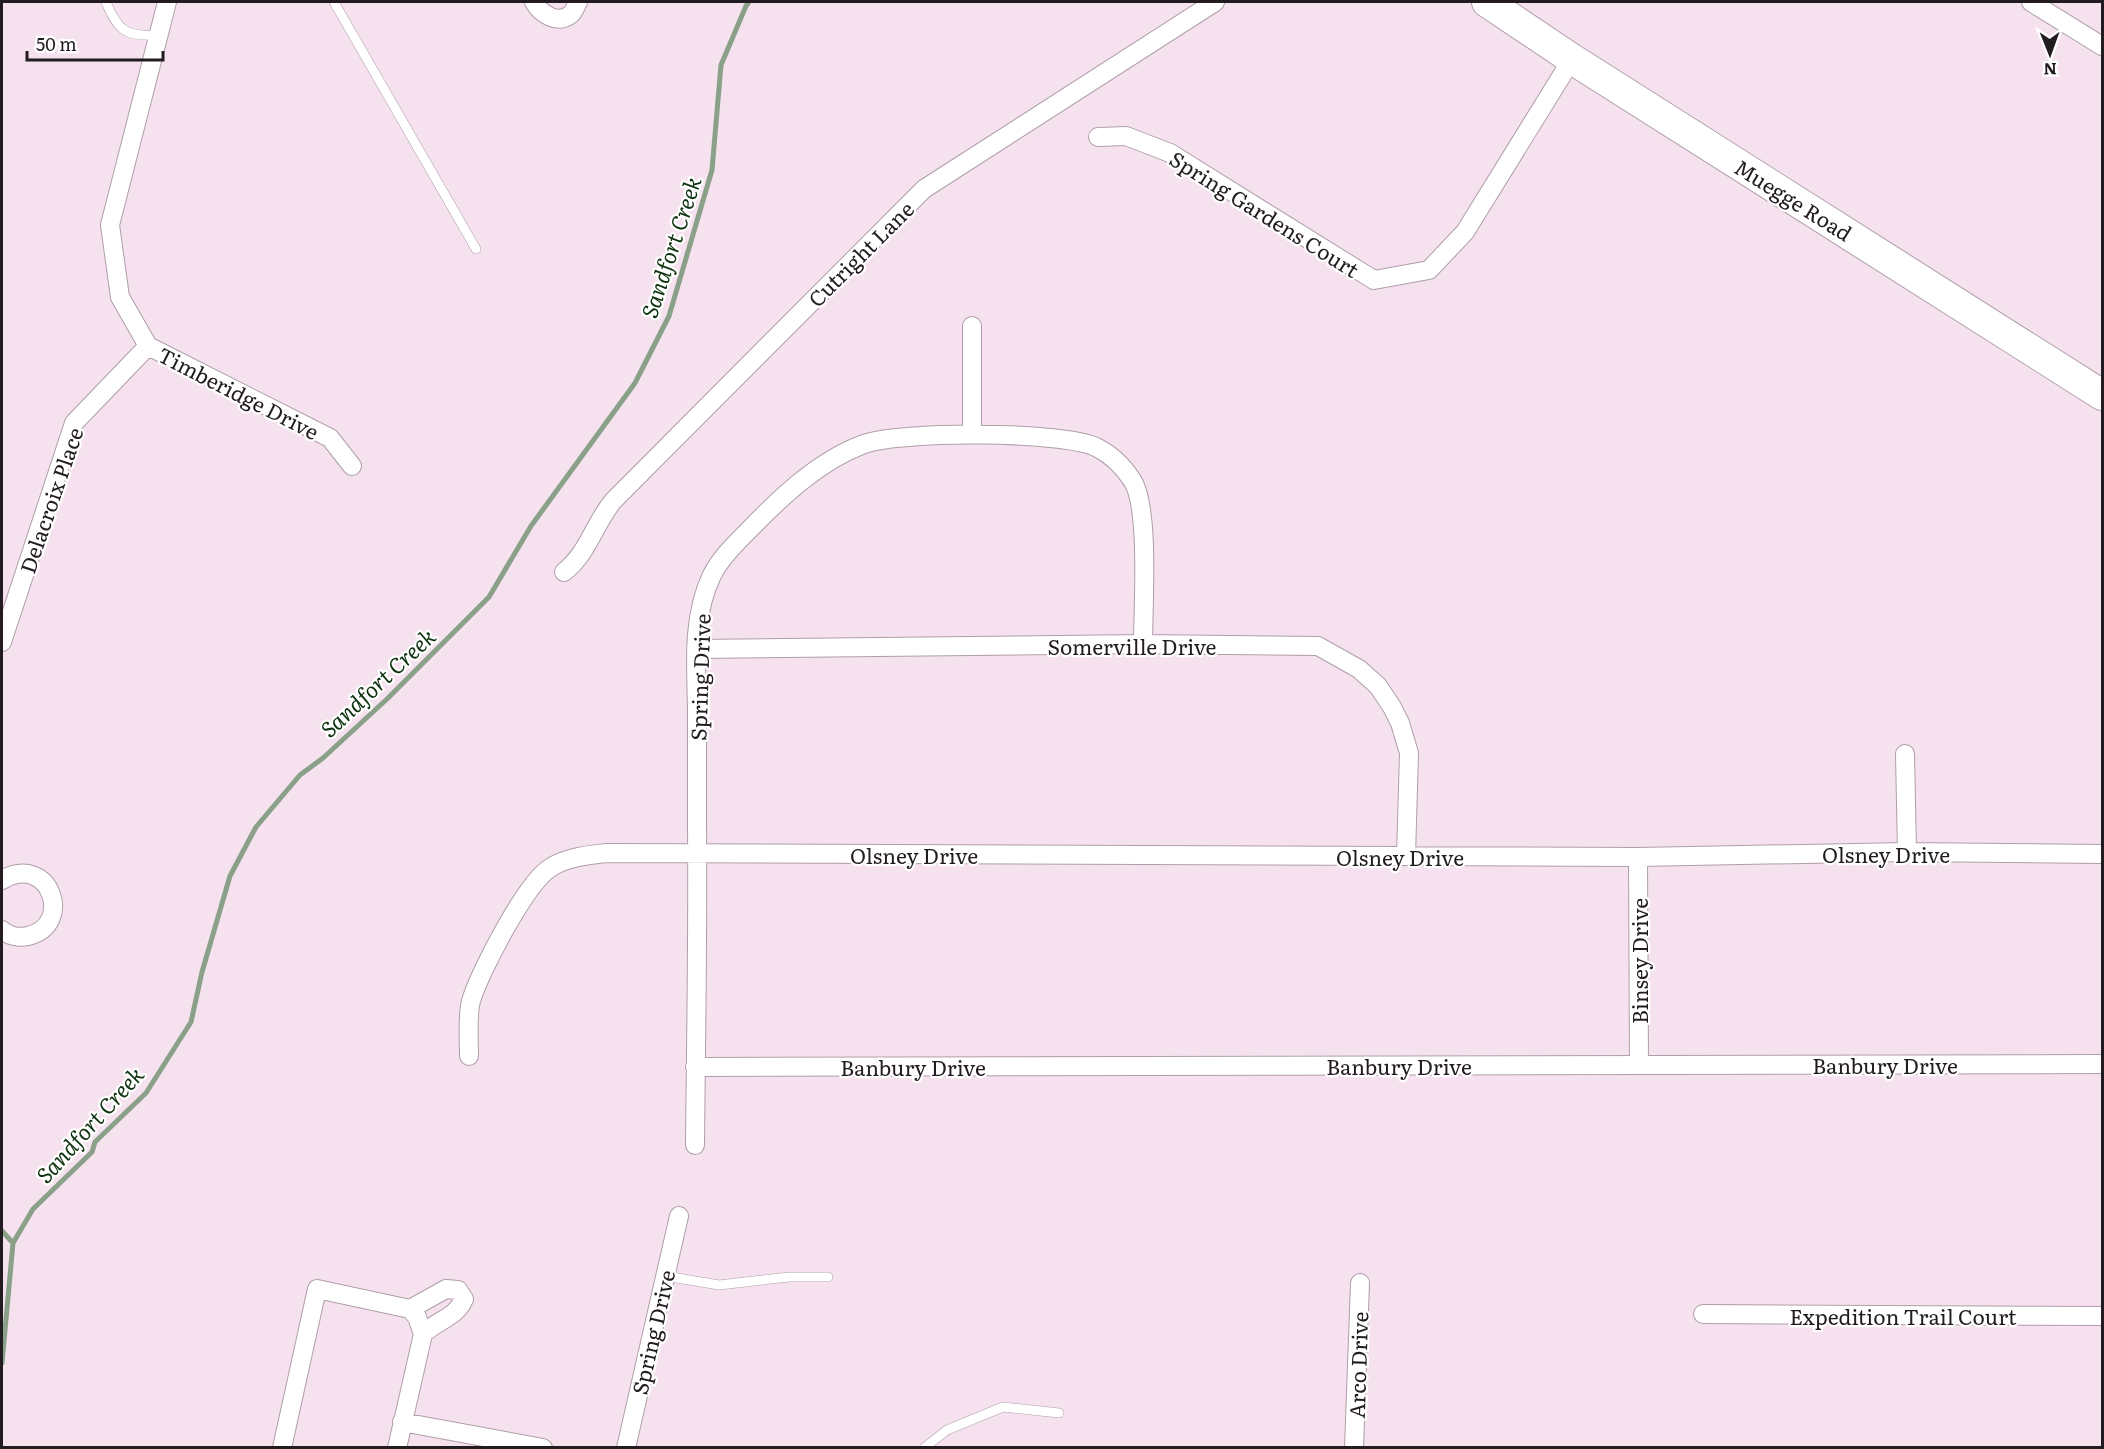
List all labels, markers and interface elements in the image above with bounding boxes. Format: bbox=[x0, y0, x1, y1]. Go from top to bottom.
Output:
scale bar bbox=[27, 24, 164, 62]
north arrow bbox=[2020, 24, 2080, 84]
text: 50 m bbox=[36, 30, 77, 57]
text: N bbox=[2043, 58, 2057, 82]
street label: Spring Gardens Court bbox=[1164, 142, 1366, 284]
street label: Muegge Road bbox=[1729, 151, 1859, 248]
water label: Sandfort Creek bbox=[632, 172, 708, 322]
street label: Cutright Lane bbox=[800, 193, 920, 313]
street label: Timberidge Drive bbox=[153, 338, 325, 446]
street label: Delacroix Place bbox=[10, 423, 90, 577]
street label: Spring Drive bbox=[681, 613, 717, 741]
water label: Sandfort Creek bbox=[312, 620, 442, 744]
street label: Somerville Drive bbox=[1047, 630, 1217, 661]
street label: Olsney Drive bbox=[1822, 838, 1950, 869]
street label: Olsney Drive bbox=[850, 839, 978, 870]
street label: Olsney Drive bbox=[1336, 841, 1464, 872]
street label: Binsey Drive bbox=[1623, 898, 1654, 1024]
street label: Banbury Drive bbox=[1812, 1049, 1958, 1080]
street label: Banbury Drive bbox=[1326, 1050, 1472, 1081]
street label: Banbury Drive bbox=[840, 1051, 986, 1082]
water label: Sandfort Creek bbox=[28, 1058, 150, 1190]
street label: Spring Drive bbox=[623, 1266, 681, 1397]
street label: Expedition Trail Court bbox=[1789, 1300, 2017, 1331]
street label: Arco Drive bbox=[1340, 1311, 1374, 1419]

